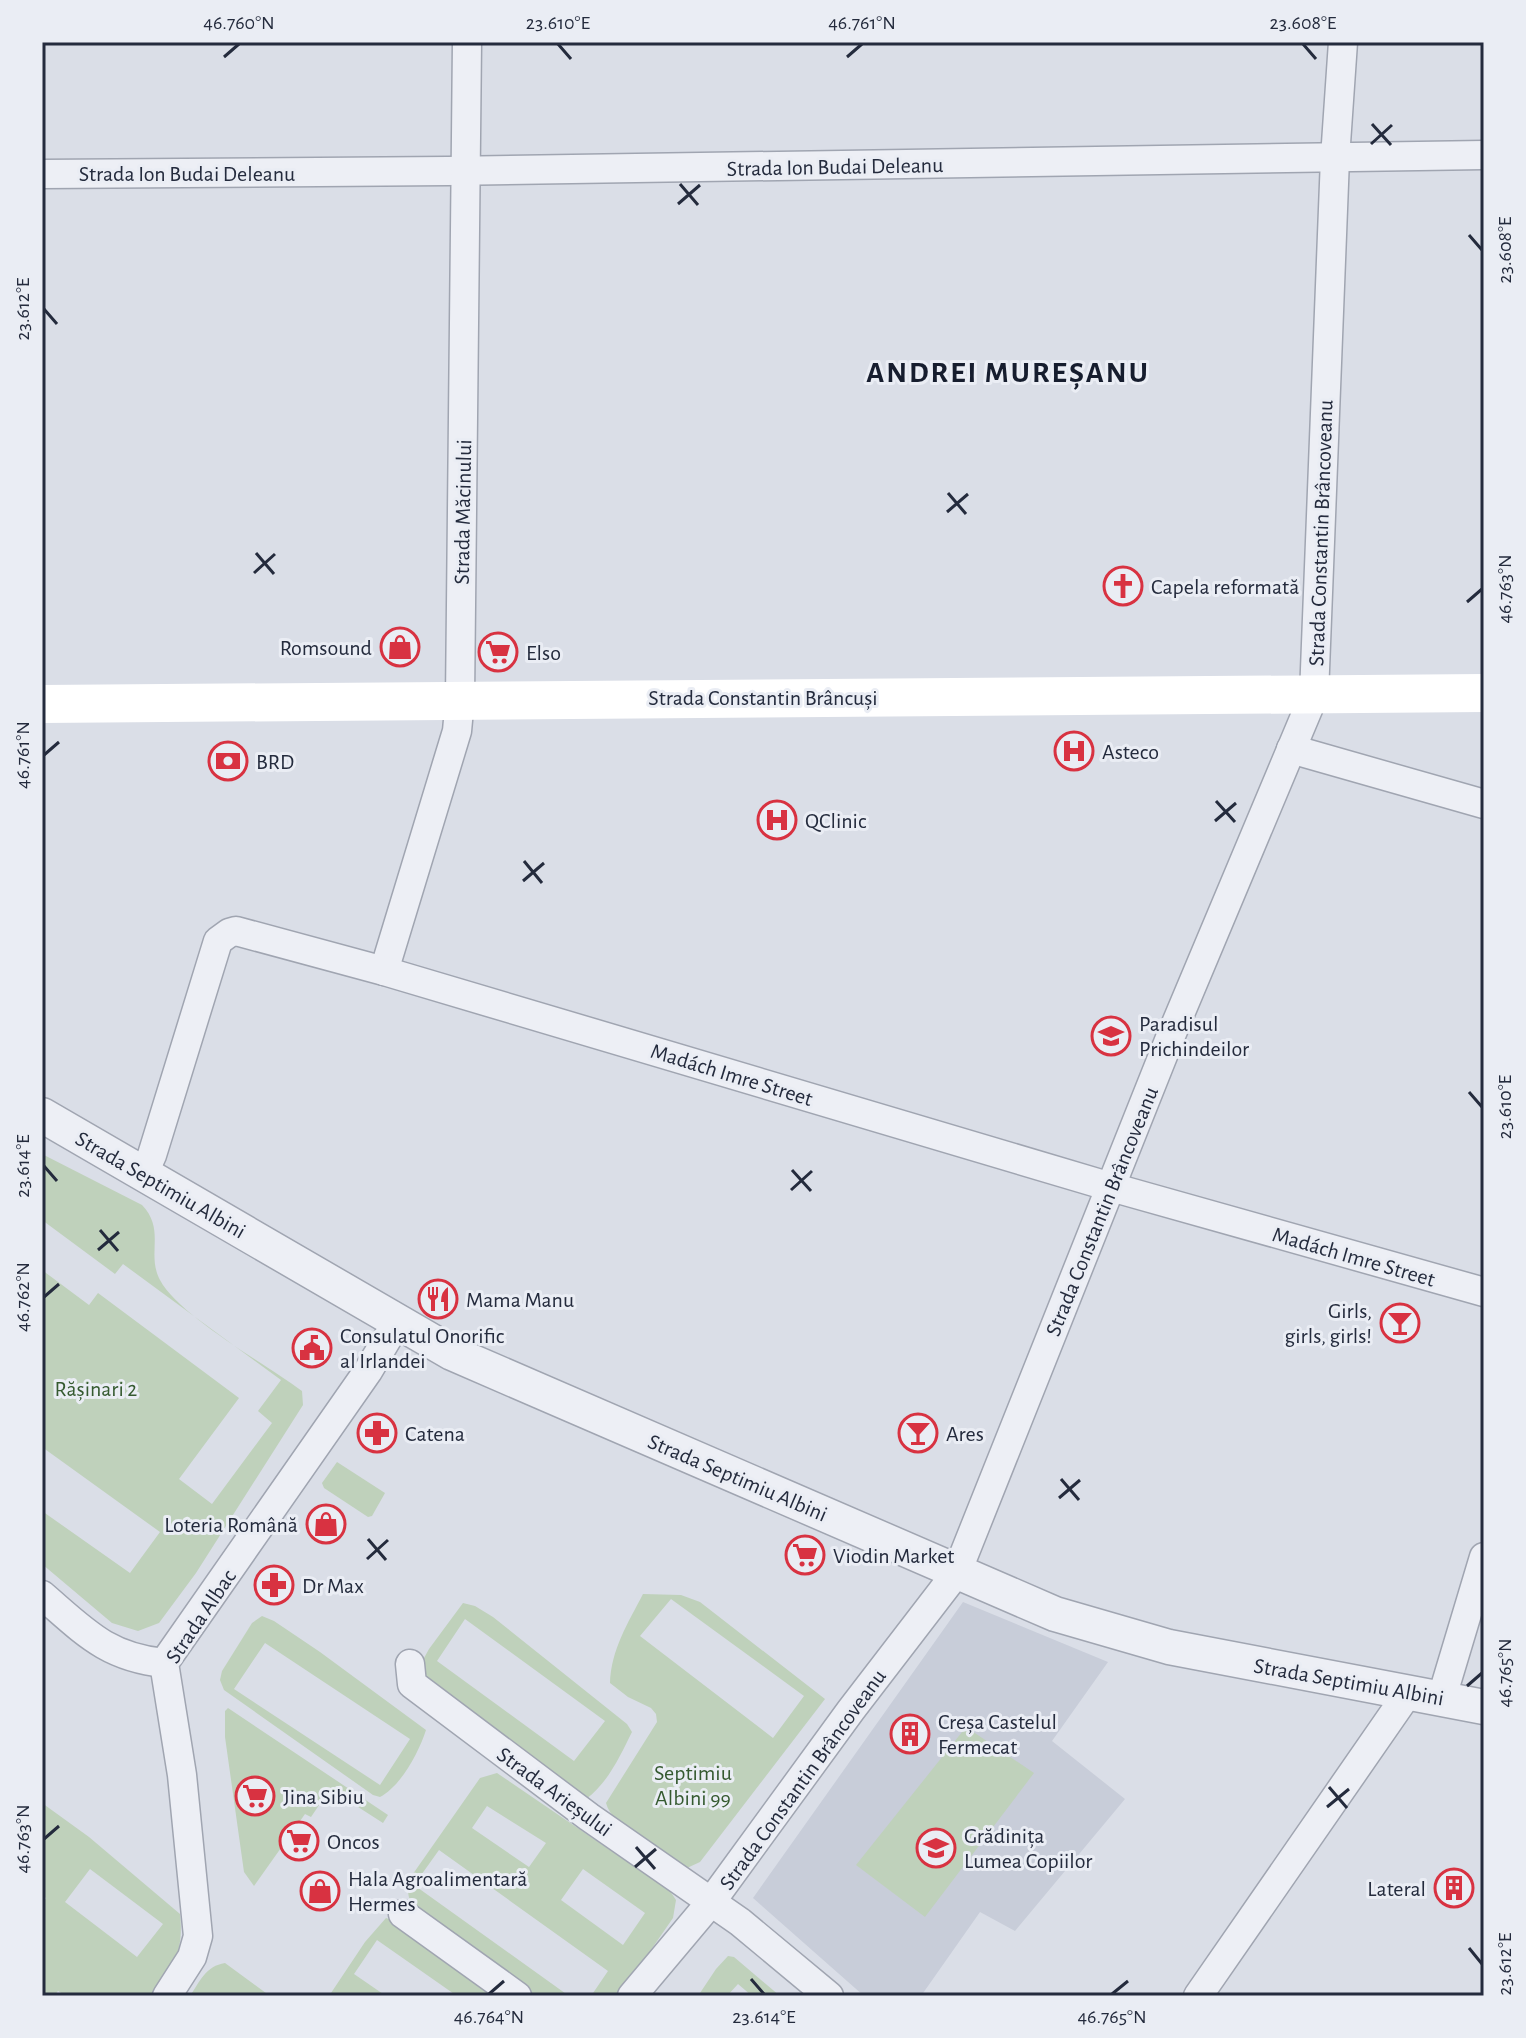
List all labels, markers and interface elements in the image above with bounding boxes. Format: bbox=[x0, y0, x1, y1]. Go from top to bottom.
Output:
text: 46.760°N bbox=[203, 13, 275, 33]
text: 23.610°E bbox=[526, 13, 590, 33]
text: 46.761°N bbox=[828, 13, 896, 33]
text: 23.608°E bbox=[1270, 13, 1337, 33]
street label: Strada Ion Budai Deleanu bbox=[727, 154, 944, 180]
street label: Strada Ion Budai Deleanu bbox=[79, 163, 295, 185]
text: 23.608°E bbox=[1495, 216, 1515, 283]
text: 23.612°E bbox=[13, 277, 33, 340]
district label: ANDREI MUREȘANU bbox=[866, 358, 1150, 390]
street label: Strada Constantin Brâncoveanu bbox=[1305, 399, 1337, 667]
street label: Strada Măcinului bbox=[451, 439, 475, 585]
text: 46.763°N bbox=[1495, 554, 1515, 624]
church icon: Capela reformată bbox=[1102, 565, 1144, 607]
place label: Capela reformată bbox=[1151, 576, 1299, 598]
shop icon: Romsound bbox=[379, 626, 421, 668]
supermarket icon: Elso bbox=[477, 631, 519, 673]
place label: Romsound bbox=[280, 637, 372, 659]
place label: Elso bbox=[526, 642, 561, 664]
street label: Strada Constantin Brâncuși bbox=[648, 687, 878, 711]
text: 46.761°N bbox=[13, 721, 33, 789]
hospital icon: Asteco bbox=[1053, 730, 1095, 772]
bank icon: BRD bbox=[207, 740, 249, 782]
place label: Asteco bbox=[1102, 741, 1159, 763]
place label: BRD bbox=[256, 751, 294, 773]
hospital icon: QClinic bbox=[756, 799, 798, 841]
place label: QClinic bbox=[805, 810, 867, 832]
place label: Paradisul Prichindeilor bbox=[1139, 1013, 1249, 1060]
school or university icon: Paradisul Prichindeilor bbox=[1090, 1015, 1132, 1057]
street label: Madách Imre Street bbox=[648, 1040, 815, 1110]
text: 23.610°E bbox=[1495, 1075, 1515, 1139]
street label: Strada Constantin Brâncoveanu bbox=[1042, 1084, 1162, 1339]
street label: Strada Septimiu Albini bbox=[72, 1127, 249, 1243]
text: 23.614°E bbox=[13, 1134, 33, 1198]
street label: Madách Imre Street bbox=[1270, 1223, 1438, 1291]
text: 46.762°N bbox=[13, 1262, 33, 1332]
restaurant icon: Mama Manu bbox=[417, 1278, 459, 1320]
place label: Mama Manu bbox=[466, 1289, 574, 1311]
place label: Girls, girls, girls! bbox=[1285, 1300, 1372, 1347]
bar icon: Girls, girls, girls! bbox=[1379, 1302, 1421, 1344]
place label: Consulatul Onorific al Irlandei bbox=[340, 1325, 505, 1372]
public building icon: Consulatul Onorific al Irlandei bbox=[291, 1327, 333, 1369]
park label: Rășinari 2 bbox=[55, 1378, 137, 1402]
pharmacy icon: Catena bbox=[356, 1412, 398, 1454]
bar icon: Ares bbox=[897, 1412, 939, 1454]
place label: Catena bbox=[405, 1423, 465, 1445]
place label: Ares bbox=[946, 1423, 984, 1445]
street label: Strada Septimiu Albini bbox=[645, 1430, 830, 1526]
shop icon: Loteria Română bbox=[305, 1503, 347, 1545]
place label: Loteria Română bbox=[164, 1514, 298, 1536]
supermarket icon: Viodin Market bbox=[784, 1534, 826, 1576]
place label: Viodin Market bbox=[833, 1545, 954, 1567]
pharmacy icon: Dr Max bbox=[253, 1564, 295, 1606]
street label: Strada Albac bbox=[162, 1565, 240, 1667]
place label: Dr Max bbox=[302, 1575, 364, 1597]
text: 46.765°N bbox=[1495, 1638, 1515, 1708]
street label: Strada Septimiu Albini bbox=[1252, 1654, 1446, 1710]
street label: Strada Constantin Brâncoveanu bbox=[716, 1665, 890, 1894]
place label: Creșa Castelul Fermecat bbox=[938, 1711, 1057, 1758]
building icon: Creșa Castelul Fermecat bbox=[889, 1713, 931, 1755]
street label: Strada Arieșului bbox=[492, 1743, 616, 1842]
park label: Septimiu Albini 99 bbox=[654, 1762, 732, 1809]
supermarket icon: Jina Sibiu bbox=[234, 1775, 276, 1817]
place label: Jina Sibiu bbox=[283, 1786, 364, 1808]
text: 46.763°N bbox=[13, 1804, 33, 1874]
supermarket icon: Oncos bbox=[278, 1820, 320, 1862]
place label: Grădinița Lumea Copiilor bbox=[964, 1825, 1092, 1872]
school or university icon: Grădinița Lumea Copiilor bbox=[915, 1827, 957, 1869]
place label: Oncos bbox=[327, 1831, 380, 1853]
building icon: Lateral bbox=[1433, 1867, 1475, 1909]
place label: Hala Agroalimentară Hermes bbox=[348, 1868, 527, 1915]
shop icon: Hala Agroalimentară Hermes bbox=[299, 1870, 341, 1912]
place label: Lateral bbox=[1367, 1878, 1426, 1900]
text: 23.612°E bbox=[1495, 1932, 1515, 1995]
text: 46.764°N bbox=[454, 2007, 524, 2027]
text: 23.614°E bbox=[732, 2007, 796, 2027]
text: 46.765°N bbox=[1077, 2007, 1147, 2027]

